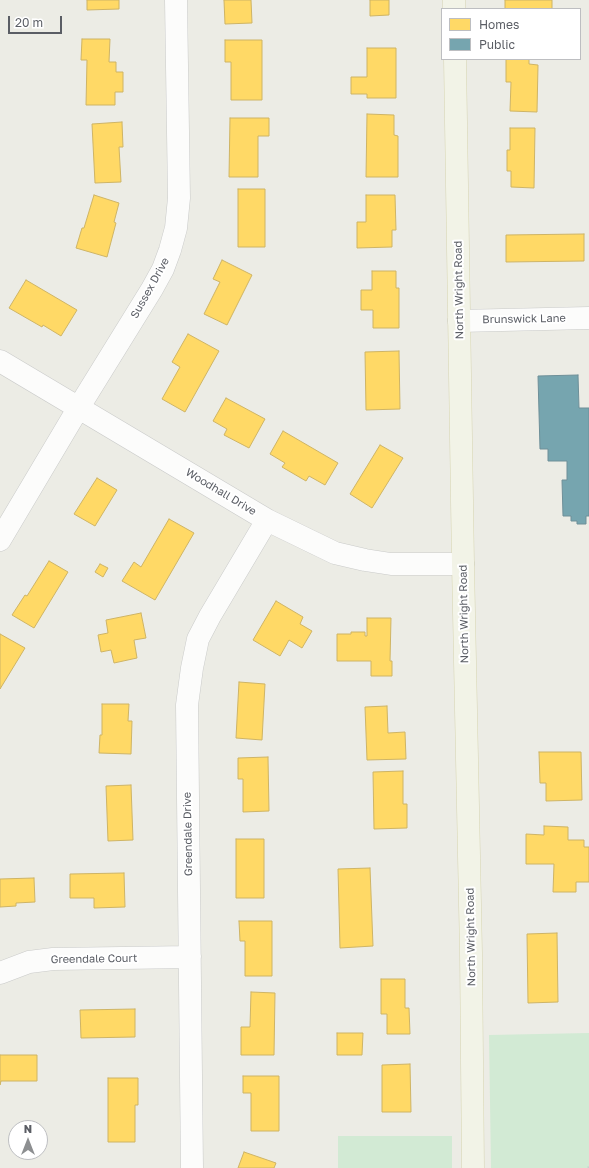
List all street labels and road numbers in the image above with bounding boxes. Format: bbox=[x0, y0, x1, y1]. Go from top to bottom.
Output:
street label: North Wright Road bbox=[452, 241, 466, 339]
street label: Sussex Drive bbox=[128, 255, 172, 321]
street label: Brunswick Lane bbox=[482, 312, 566, 326]
street label: Woodhall Drive bbox=[183, 466, 259, 518]
street label: North Wright Road bbox=[457, 565, 471, 663]
street label: Greendale Drive bbox=[181, 792, 195, 876]
street label: North Wright Road bbox=[464, 888, 478, 986]
street label: Greendale Court bbox=[51, 952, 137, 966]

